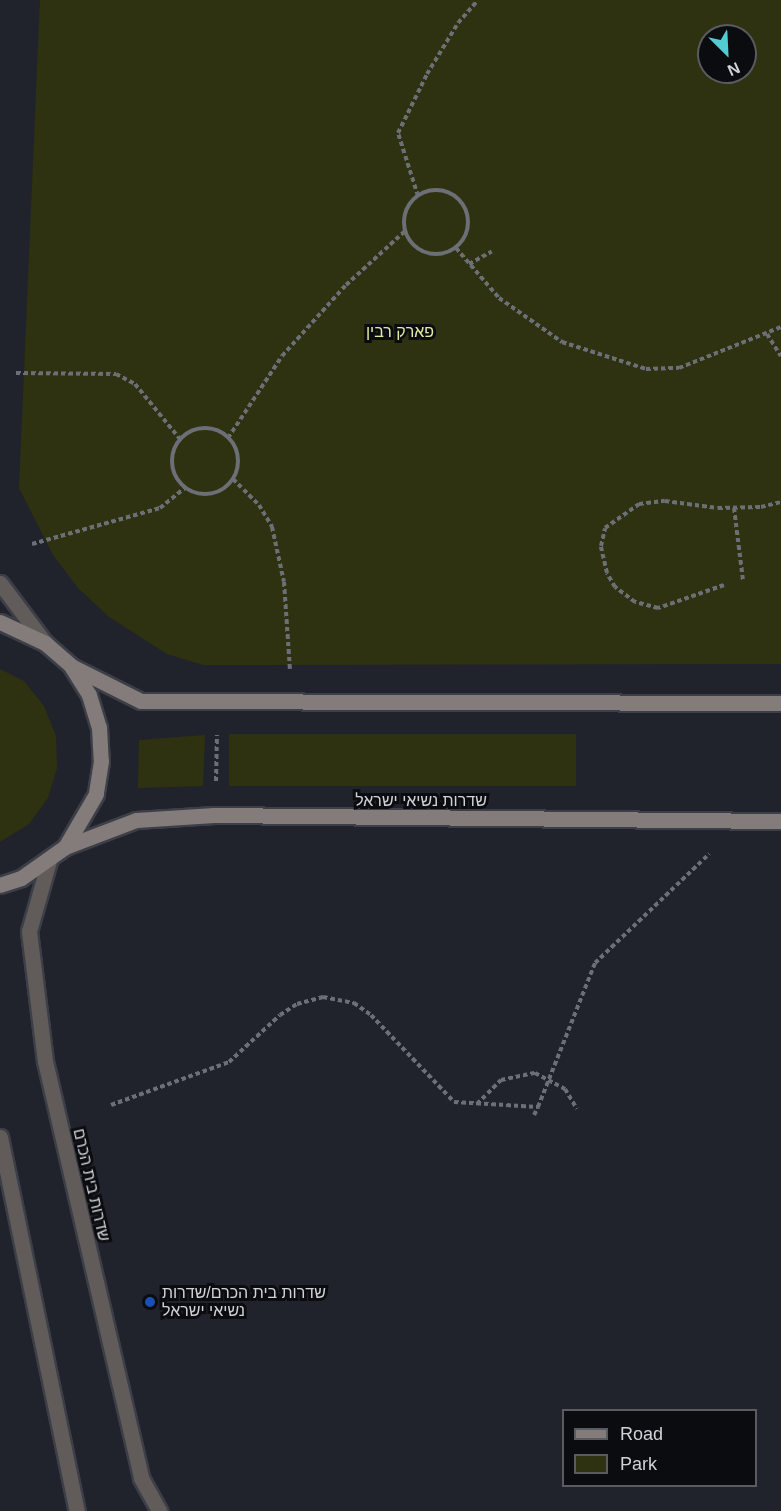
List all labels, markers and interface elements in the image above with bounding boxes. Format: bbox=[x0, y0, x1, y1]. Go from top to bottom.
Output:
north arrow bbox=[697, 24, 757, 84]
text: N bbox=[725, 59, 742, 79]
park label: פארק רבין bbox=[366, 322, 434, 342]
street label: שדרות נשיאי ישראל bbox=[355, 791, 487, 811]
street label: שדרות בית הכרם bbox=[69, 1127, 113, 1243]
place label: שדרות בית הכרם/שדרות נשיאי ישראל bbox=[162, 1283, 326, 1321]
marker: שדרות בית הכרם/שדרות נשיאי ישראל bbox=[143, 1295, 157, 1309]
legend bbox=[562, 1409, 757, 1487]
text: Road bbox=[620, 1424, 663, 1444]
text: Park bbox=[620, 1454, 657, 1474]

